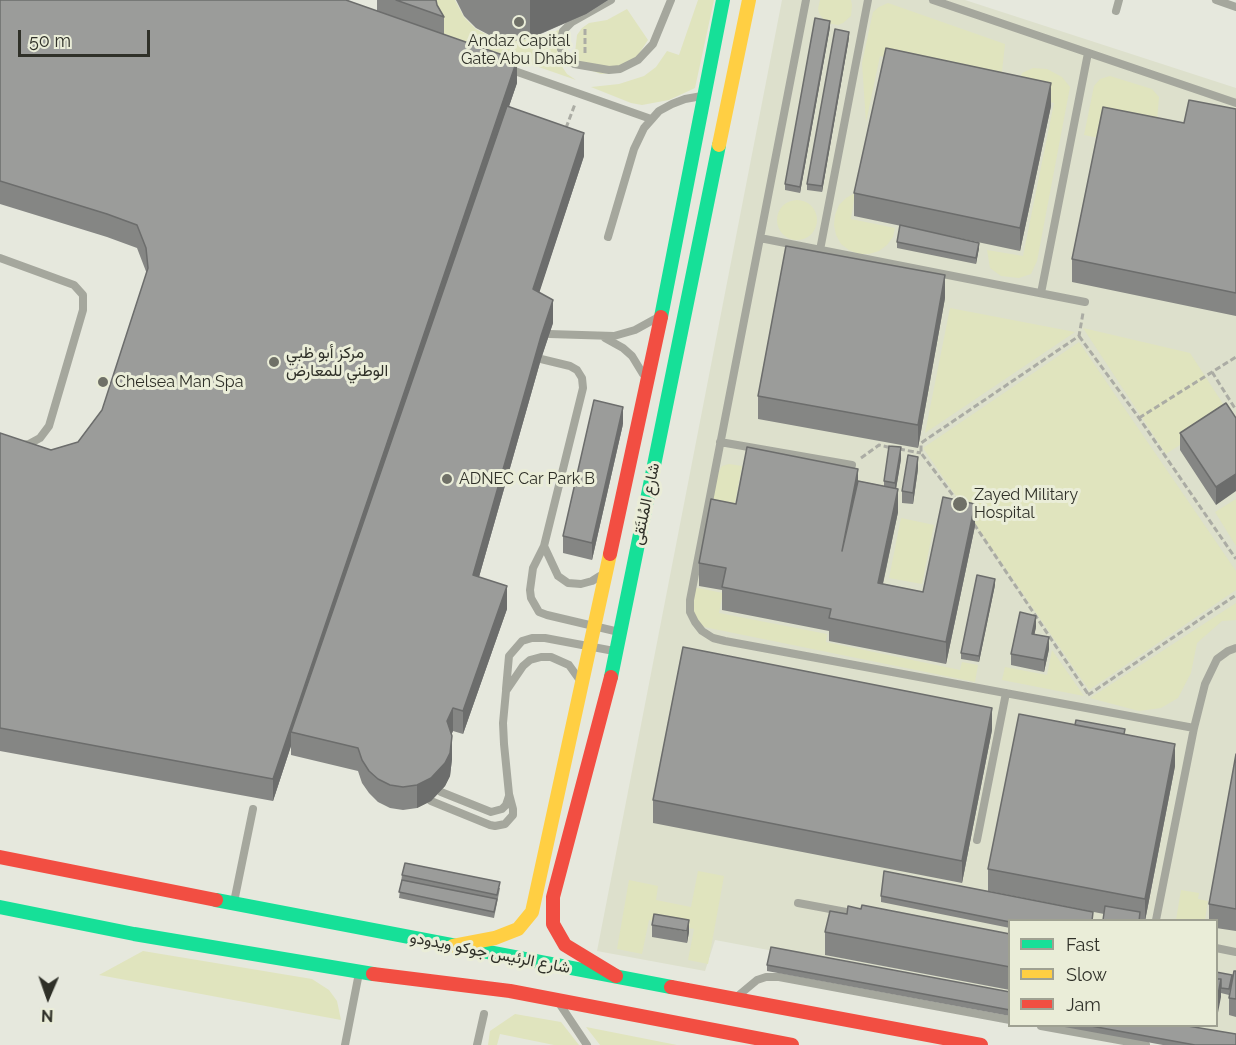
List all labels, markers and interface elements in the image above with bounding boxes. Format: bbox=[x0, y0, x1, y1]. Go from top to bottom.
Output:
marker: Andaz Capital Gate Abu Dhabi bbox=[512, 15, 526, 29]
scale bar bbox=[21, 18, 153, 56]
text: 50 m bbox=[29, 30, 71, 51]
place label: Andaz Capital Gate Abu Dhabi bbox=[461, 31, 577, 69]
place label: مركز أبو ظبي الوطني للمعارض bbox=[286, 343, 388, 381]
marker: مركز أبو ظبي الوطني للمعارض bbox=[267, 355, 281, 369]
place label: Chelsea Man Spa bbox=[115, 372, 243, 392]
marker: Chelsea Man Spa bbox=[96, 375, 110, 389]
street label: شارع المُلتَقى bbox=[628, 461, 664, 547]
place label: ADNEC Car Park B bbox=[459, 469, 595, 489]
marker: ADNEC Car Park B bbox=[440, 472, 454, 486]
place label: Zayed Military Hospital bbox=[974, 485, 1078, 523]
marker: Zayed Military Hospital bbox=[951, 495, 969, 513]
legend bbox=[1008, 919, 1218, 1027]
street label: شارع الرئيس جوكو ويدودو bbox=[408, 928, 572, 978]
text: Fast bbox=[1066, 934, 1100, 955]
text: Slow bbox=[1066, 964, 1107, 985]
north arrow bbox=[18, 967, 78, 1027]
text: Jam bbox=[1066, 994, 1101, 1015]
text: N bbox=[41, 1006, 54, 1025]

